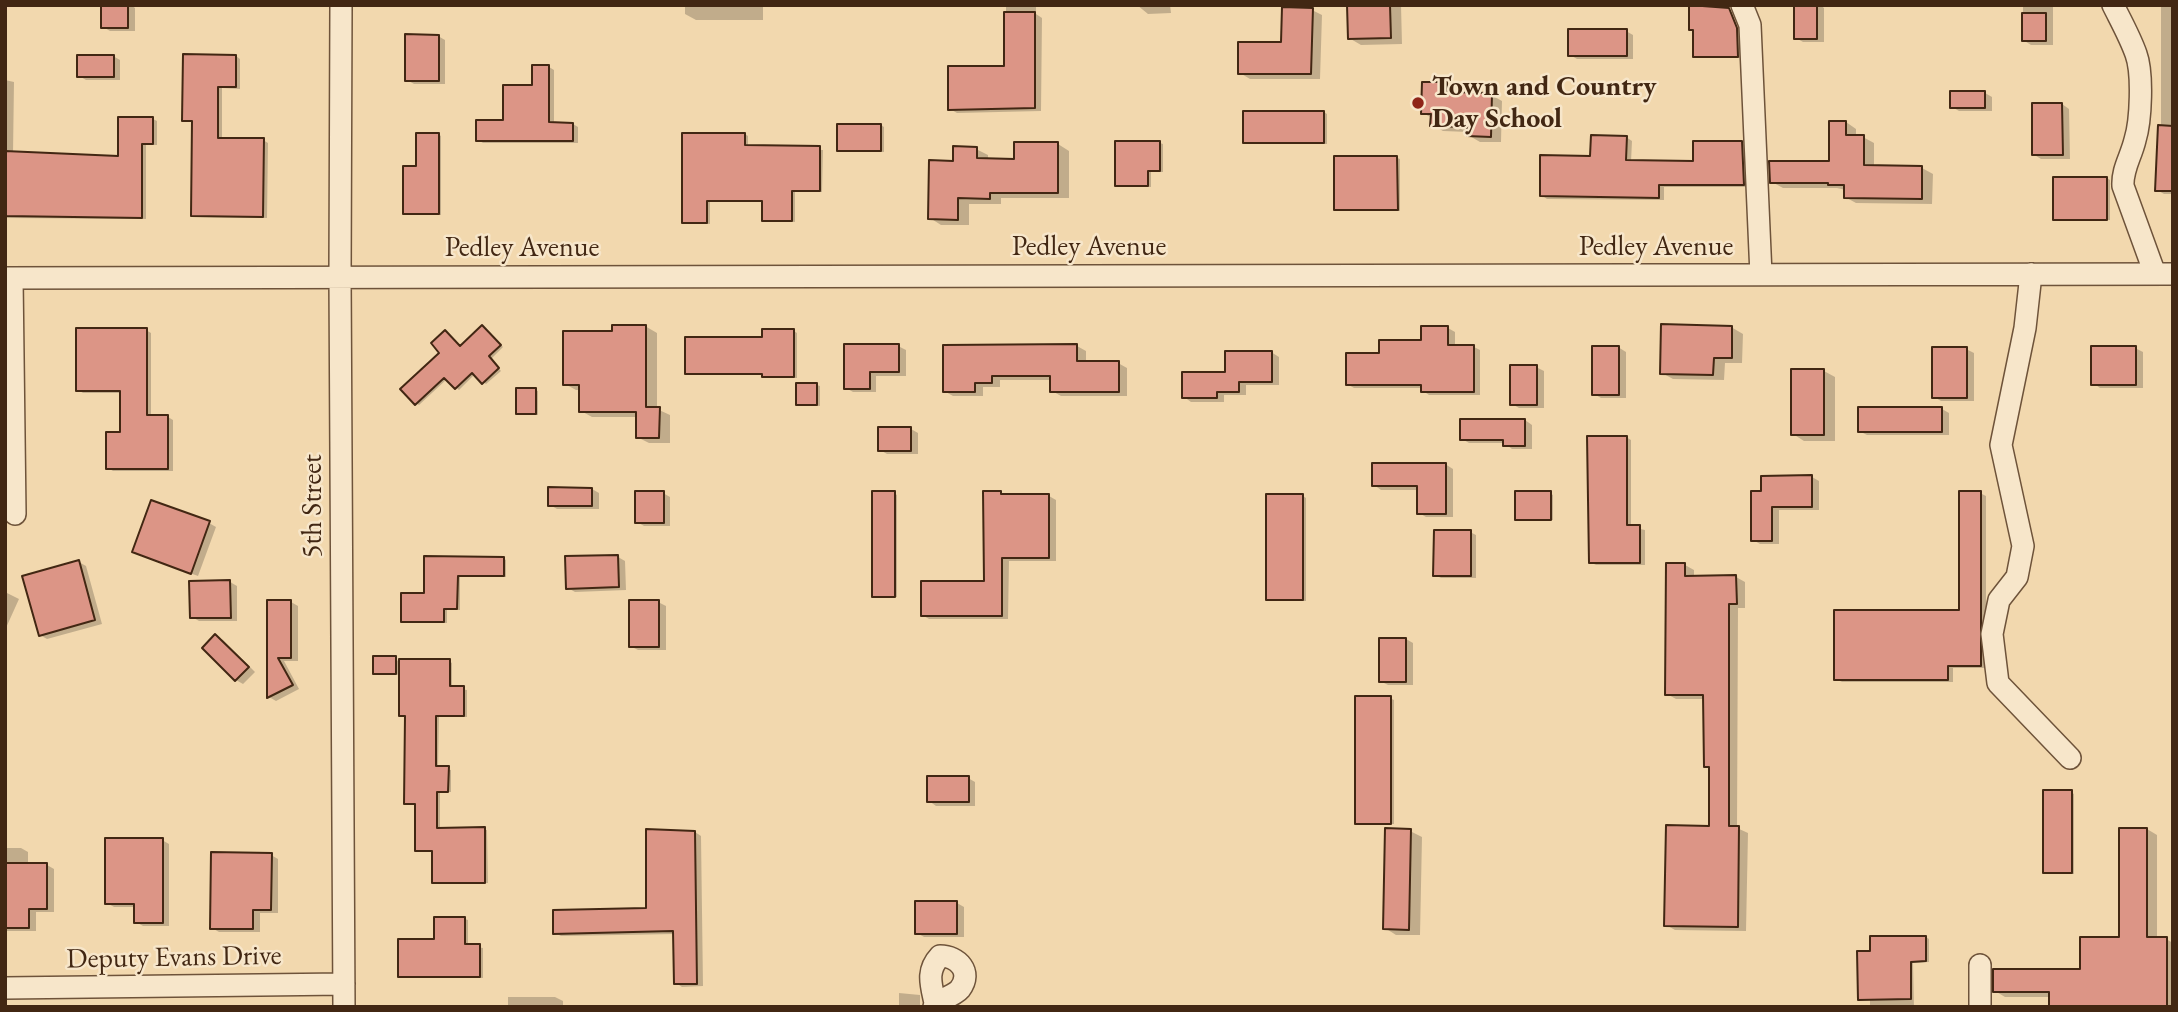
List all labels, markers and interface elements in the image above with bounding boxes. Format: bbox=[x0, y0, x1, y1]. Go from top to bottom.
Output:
place label: Town and Country Day School bbox=[1432, 70, 1656, 136]
marker: Town and Country Day School bbox=[1410, 95, 1426, 111]
street label: Pedley Avenue bbox=[1012, 230, 1166, 264]
street label: Pedley Avenue bbox=[1579, 230, 1733, 264]
street label: Pedley Avenue bbox=[445, 231, 599, 265]
street label: 5th Street bbox=[296, 454, 330, 558]
street label: Deputy Evans Drive bbox=[66, 939, 282, 977]

